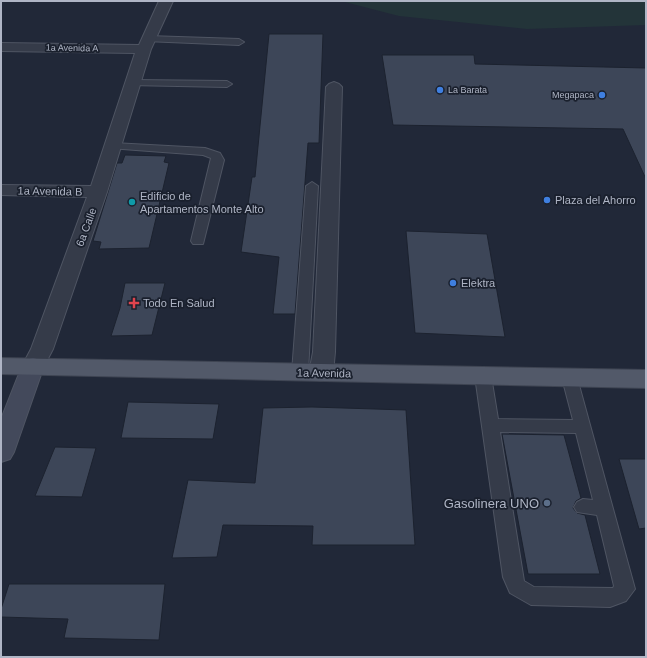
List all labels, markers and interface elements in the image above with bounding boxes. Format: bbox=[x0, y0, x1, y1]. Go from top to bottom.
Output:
street label: 1a Avenida A bbox=[46, 43, 98, 53]
marker: La Barata bbox=[435, 85, 445, 95]
place label: La Barata bbox=[448, 85, 487, 95]
place label: Megapaca bbox=[552, 90, 594, 100]
marker: Megapaca bbox=[597, 90, 607, 100]
street label: 1a Avenida B bbox=[18, 184, 82, 198]
place label: Edificio de Apartamentos Monte Alto bbox=[140, 190, 264, 215]
place label: Plaza del Ahorro bbox=[555, 194, 636, 206]
marker: Plaza del Ahorro bbox=[542, 195, 552, 205]
marker: Edificio de Apartamentos Monte Alto bbox=[127, 197, 137, 207]
street label: 6a Calle bbox=[73, 206, 99, 248]
place label: Elektra bbox=[461, 277, 496, 289]
marker: Elektra bbox=[448, 278, 458, 288]
marker: Todo En Salud bbox=[128, 297, 140, 309]
place label: Todo En Salud bbox=[143, 297, 215, 309]
street label: 1a Avenida bbox=[297, 367, 352, 379]
place label: Gasolinera UNO bbox=[444, 496, 539, 511]
marker: Gasolinera UNO bbox=[542, 498, 552, 508]

